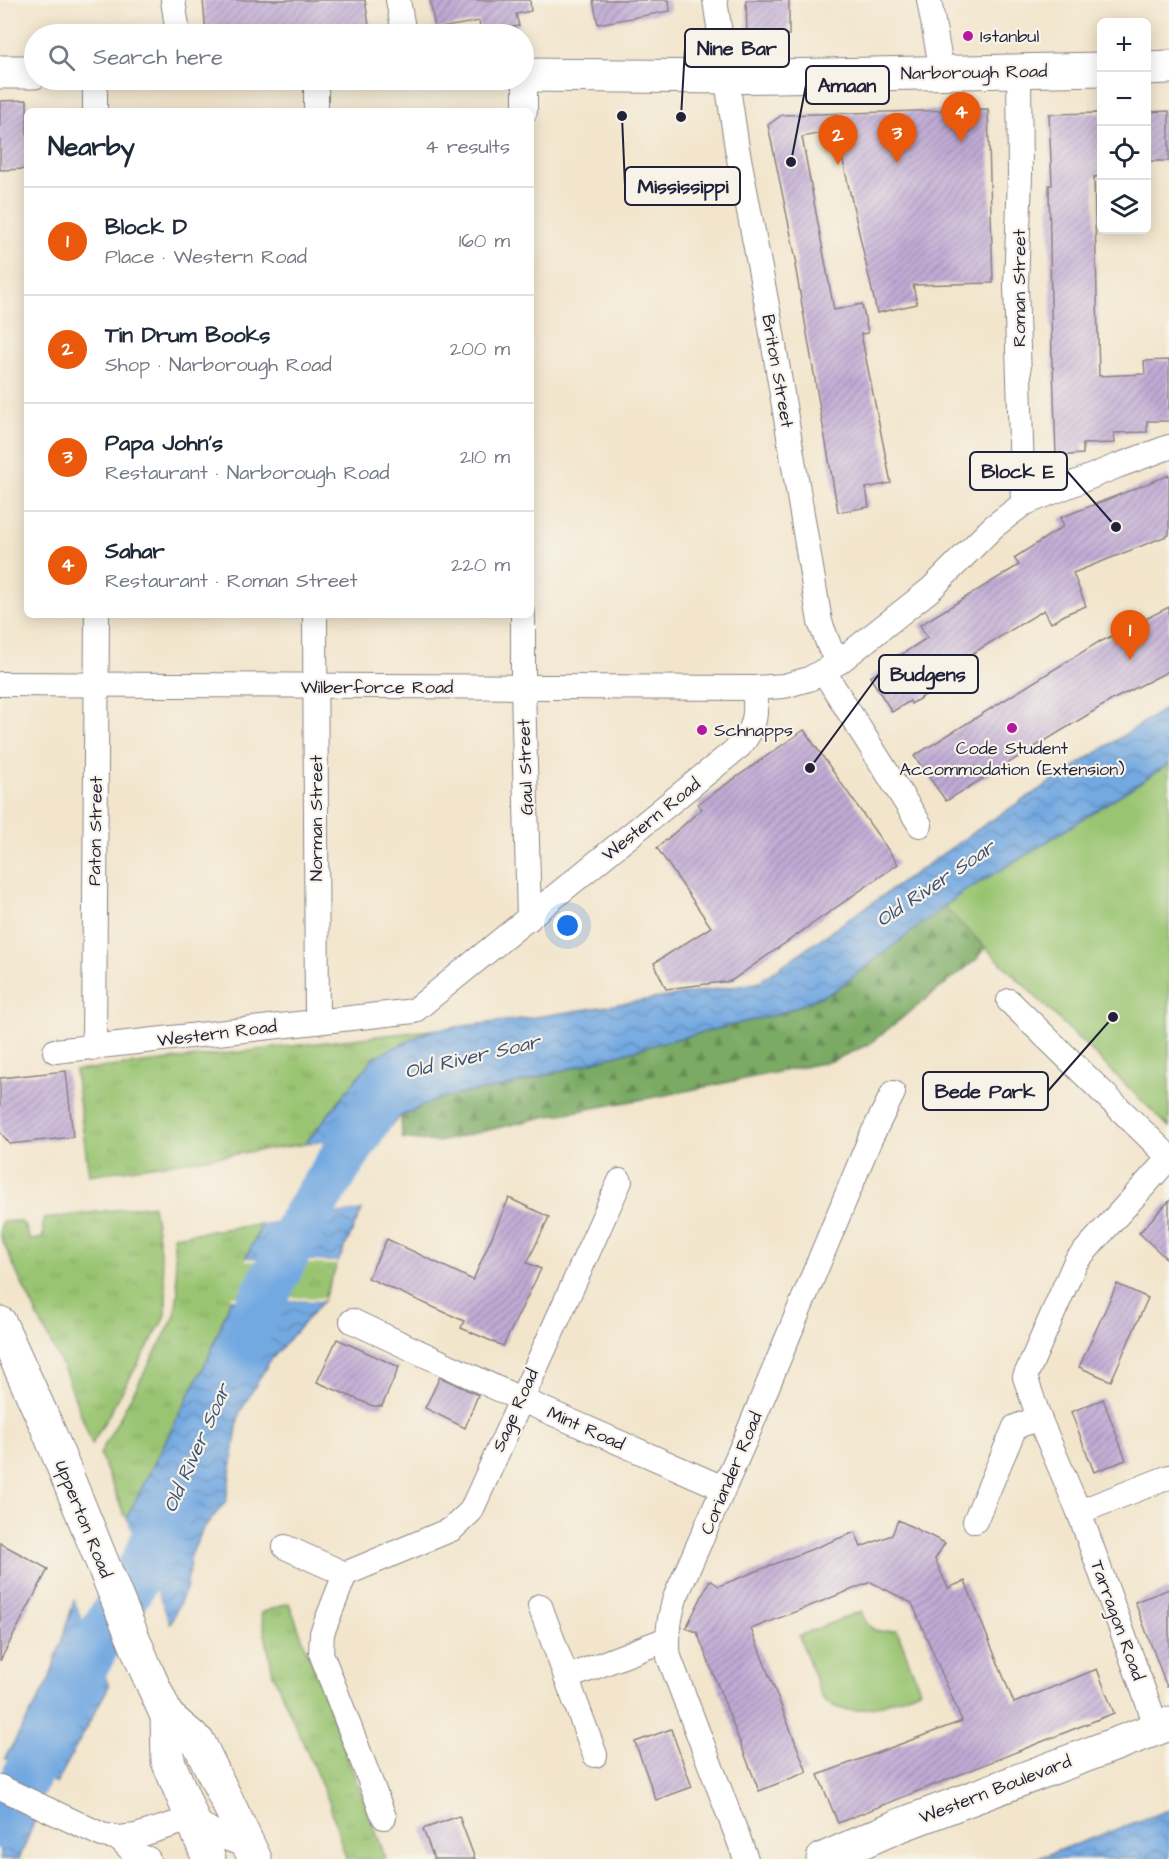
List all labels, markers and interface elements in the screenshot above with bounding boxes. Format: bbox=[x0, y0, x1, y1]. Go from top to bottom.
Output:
map controls bbox=[1097, 18, 1151, 234]
button: + bbox=[1097, 18, 1151, 72]
search box bbox=[24, 24, 534, 90]
place label: Istanbul bbox=[980, 24, 1039, 49]
callout: Nine Bar bbox=[685, 29, 789, 67]
marker: Istanbul bbox=[961, 29, 975, 43]
text: Nine Bar bbox=[697, 35, 778, 63]
icon: search bbox=[45, 41, 78, 74]
text: Search here bbox=[93, 42, 223, 73]
street label: Narborough Road bbox=[901, 59, 1048, 87]
callout: Amaan bbox=[806, 66, 889, 104]
text: Amaan bbox=[818, 72, 876, 100]
button: − bbox=[1097, 72, 1151, 126]
pin: 4 bbox=[942, 92, 980, 142]
pin: 3 bbox=[878, 114, 916, 163]
pin: 2 bbox=[818, 116, 858, 165]
button: locate bbox=[1097, 126, 1151, 180]
text: Nearby bbox=[48, 129, 135, 165]
text: 4 results bbox=[425, 133, 510, 161]
callout: Mississippi bbox=[625, 167, 740, 205]
text: Mississippi bbox=[637, 173, 730, 201]
button: layers bbox=[1097, 180, 1151, 234]
text: Block D bbox=[105, 212, 187, 243]
text: 1 bbox=[66, 227, 69, 255]
text: 160 m bbox=[459, 227, 510, 255]
street label: Roman Street bbox=[1007, 228, 1032, 347]
text: Place · Western Road bbox=[105, 243, 307, 271]
street label: Briton Street bbox=[755, 312, 800, 430]
text: Tin Drum Books bbox=[105, 320, 270, 351]
text: 2 bbox=[62, 335, 73, 363]
text: 200 m bbox=[450, 335, 510, 363]
text: Shop · Narborough Road bbox=[105, 351, 332, 379]
text: Papa John's bbox=[105, 428, 223, 459]
text: 3 bbox=[62, 443, 73, 471]
text: 210 m bbox=[460, 443, 510, 471]
callout: Block E bbox=[970, 452, 1067, 490]
text: Block E bbox=[981, 458, 1055, 486]
text: Restaurant · Narborough Road bbox=[105, 459, 390, 487]
text: Sahar bbox=[105, 536, 165, 567]
text: 4 bbox=[61, 551, 74, 579]
text: 220 m bbox=[451, 551, 510, 579]
text: Restaurant · Roman Street bbox=[105, 567, 358, 595]
pin: 1 bbox=[1110, 610, 1150, 660]
callout: Budgens bbox=[879, 655, 978, 693]
text: Budgens bbox=[890, 661, 966, 690]
street label: Wilberforce Road bbox=[301, 675, 453, 700]
street label: Gaul Street bbox=[511, 718, 540, 816]
place label: Schnapps bbox=[714, 718, 793, 743]
marker: Code Student Accommodation (Extension) bbox=[1005, 721, 1019, 735]
marker: Schnapps bbox=[695, 723, 709, 737]
place label: Code Student Accommodation (Extension) bbox=[899, 736, 1125, 782]
street label: Norman Street bbox=[304, 754, 329, 881]
street label: Western Road bbox=[597, 772, 706, 867]
street label: Paton Street bbox=[82, 775, 109, 886]
water label: Old River Soar bbox=[871, 833, 1002, 934]
your location bbox=[553, 911, 582, 940]
street label: Western Road bbox=[156, 1014, 278, 1053]
water label: Old River Soar bbox=[402, 1027, 544, 1086]
callout: Bede Park bbox=[923, 1072, 1048, 1110]
text: Bede Park bbox=[935, 1078, 1036, 1106]
street label: Sage Road bbox=[486, 1365, 546, 1456]
water label: Old River Soar bbox=[156, 1378, 238, 1517]
street label: Mint Road bbox=[543, 1400, 629, 1457]
street label: Coriander Road bbox=[694, 1408, 769, 1538]
street label: Upperton Road bbox=[49, 1457, 118, 1582]
street label: Tarragon Road bbox=[1083, 1557, 1151, 1684]
street label: Western Boulevard bbox=[915, 1749, 1075, 1830]

